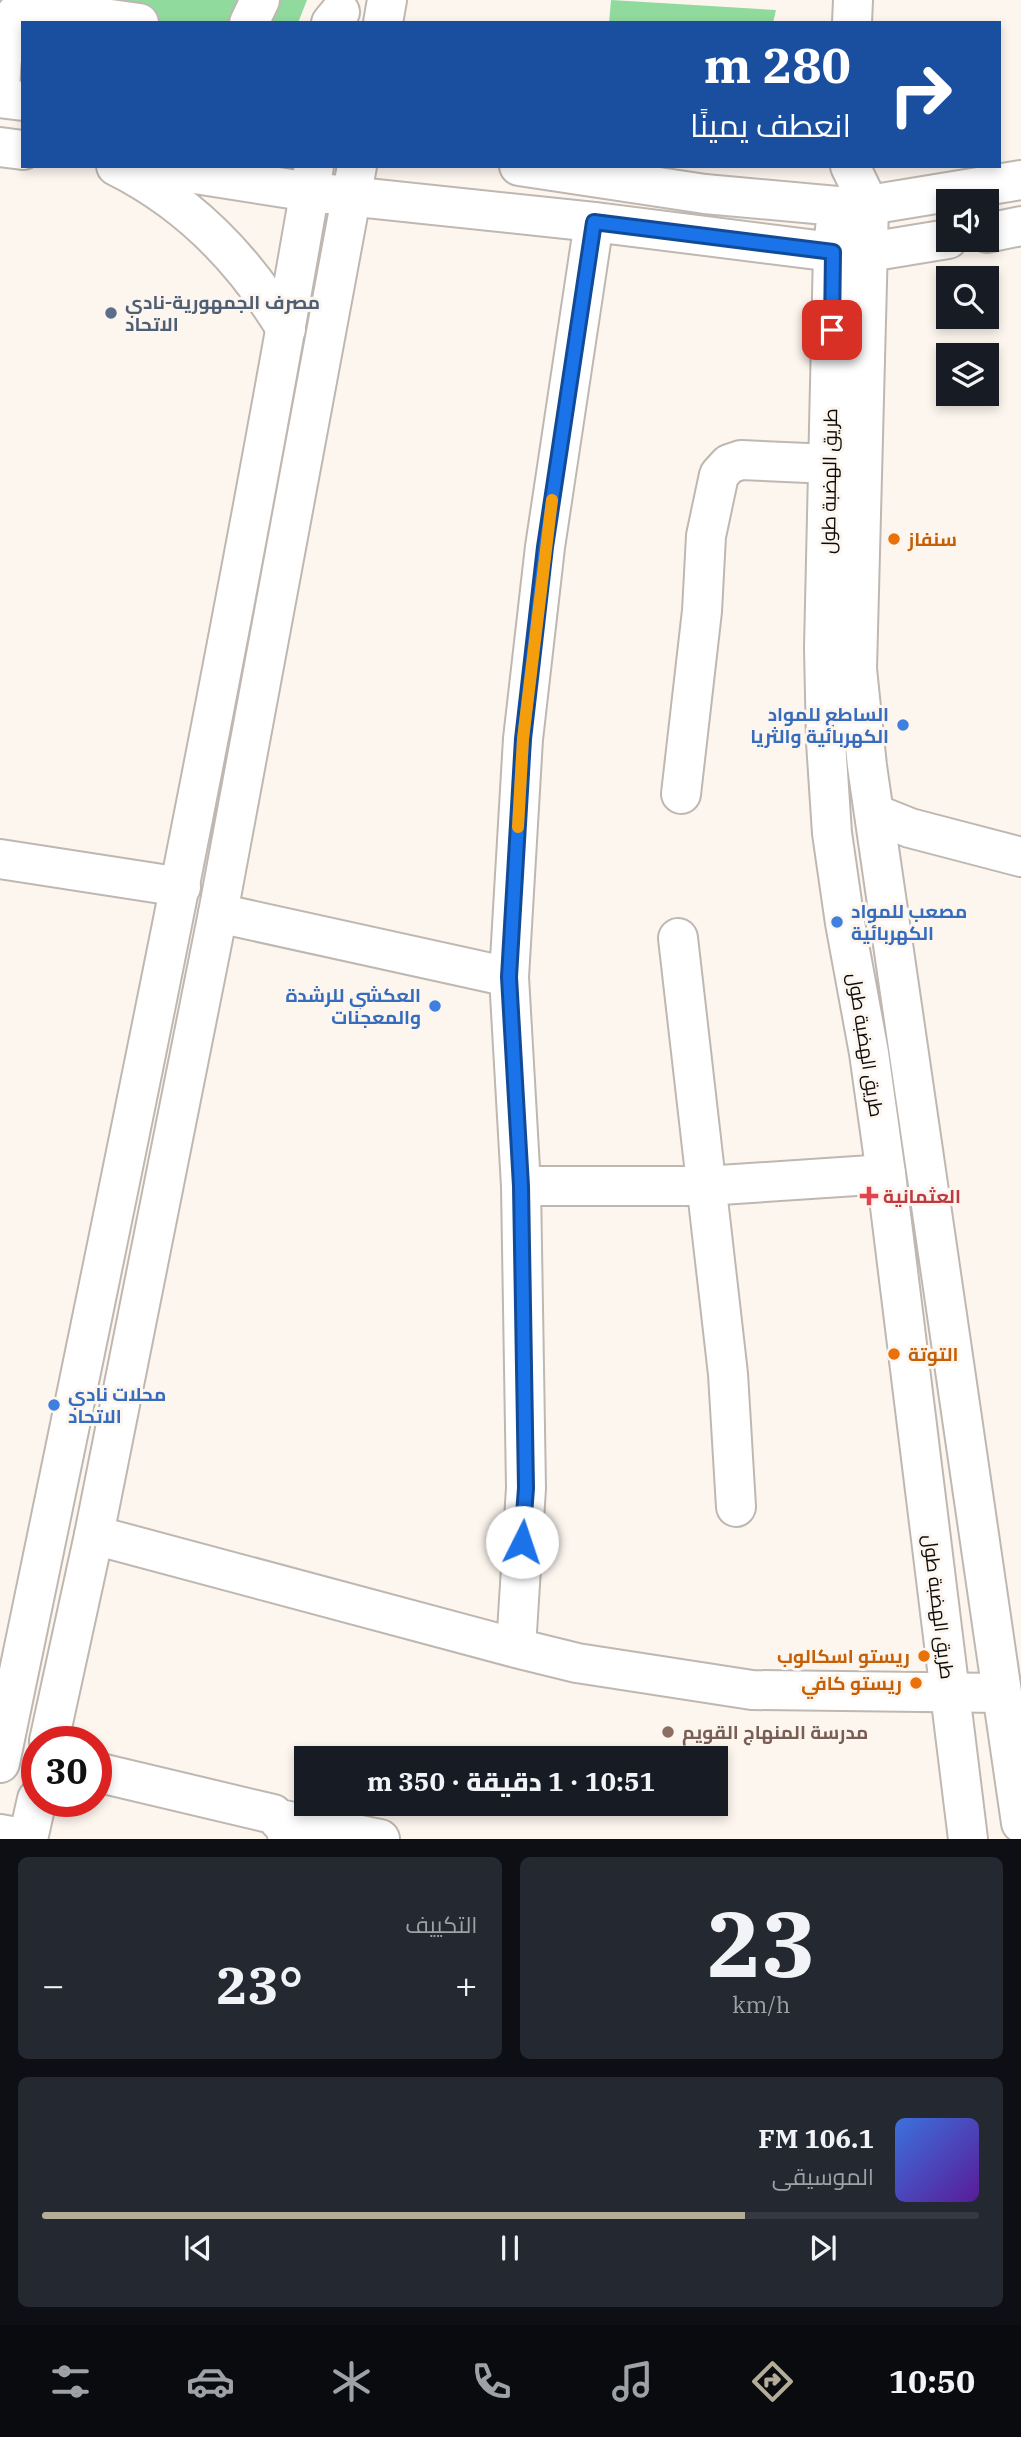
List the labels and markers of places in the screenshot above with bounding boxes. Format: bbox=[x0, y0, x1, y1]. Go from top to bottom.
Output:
place label: مصرف الجمهورية-نادي الاتحاد bbox=[125, 290, 320, 336]
pin bbox=[802, 300, 862, 360]
marker: مصرف الجمهورية-نادي الاتحاد bbox=[103, 305, 119, 321]
place label: سنفاز bbox=[907, 527, 957, 552]
marker: سنفاز bbox=[886, 531, 902, 547]
place label: الساطع للمواد الكهربائية والثريا bbox=[750, 702, 889, 748]
marker: الساطع للمواد الكهربائية والثريا bbox=[895, 717, 911, 733]
place label: مصعب للمواد الكهربائية bbox=[851, 899, 967, 945]
marker: مصعب للمواد الكهربائية bbox=[829, 914, 845, 930]
place label: العكشي للرشدة والمعجنات bbox=[285, 983, 421, 1029]
marker: العكشي للرشدة والمعجنات bbox=[427, 998, 443, 1014]
place label: العثمانية bbox=[883, 1184, 961, 1208]
marker: العثمانية bbox=[861, 1188, 877, 1204]
place label: التوتة bbox=[908, 1342, 958, 1366]
marker: التوتة bbox=[886, 1346, 902, 1362]
place label: محلات نادي الاتحاد bbox=[68, 1382, 166, 1428]
marker: محلات نادي الاتحاد bbox=[46, 1397, 62, 1413]
place label: ريستو اسكالوب bbox=[777, 1644, 910, 1668]
marker: ريستو اسكالوب bbox=[916, 1648, 932, 1664]
place label: ريستو كافي bbox=[801, 1671, 902, 1699]
marker: ريستو كافي bbox=[908, 1675, 924, 1691]
place label: مدرسة المنهاج القويم bbox=[682, 1720, 868, 1746]
marker: مدرسة المنهاج القويم bbox=[660, 1724, 676, 1740]

